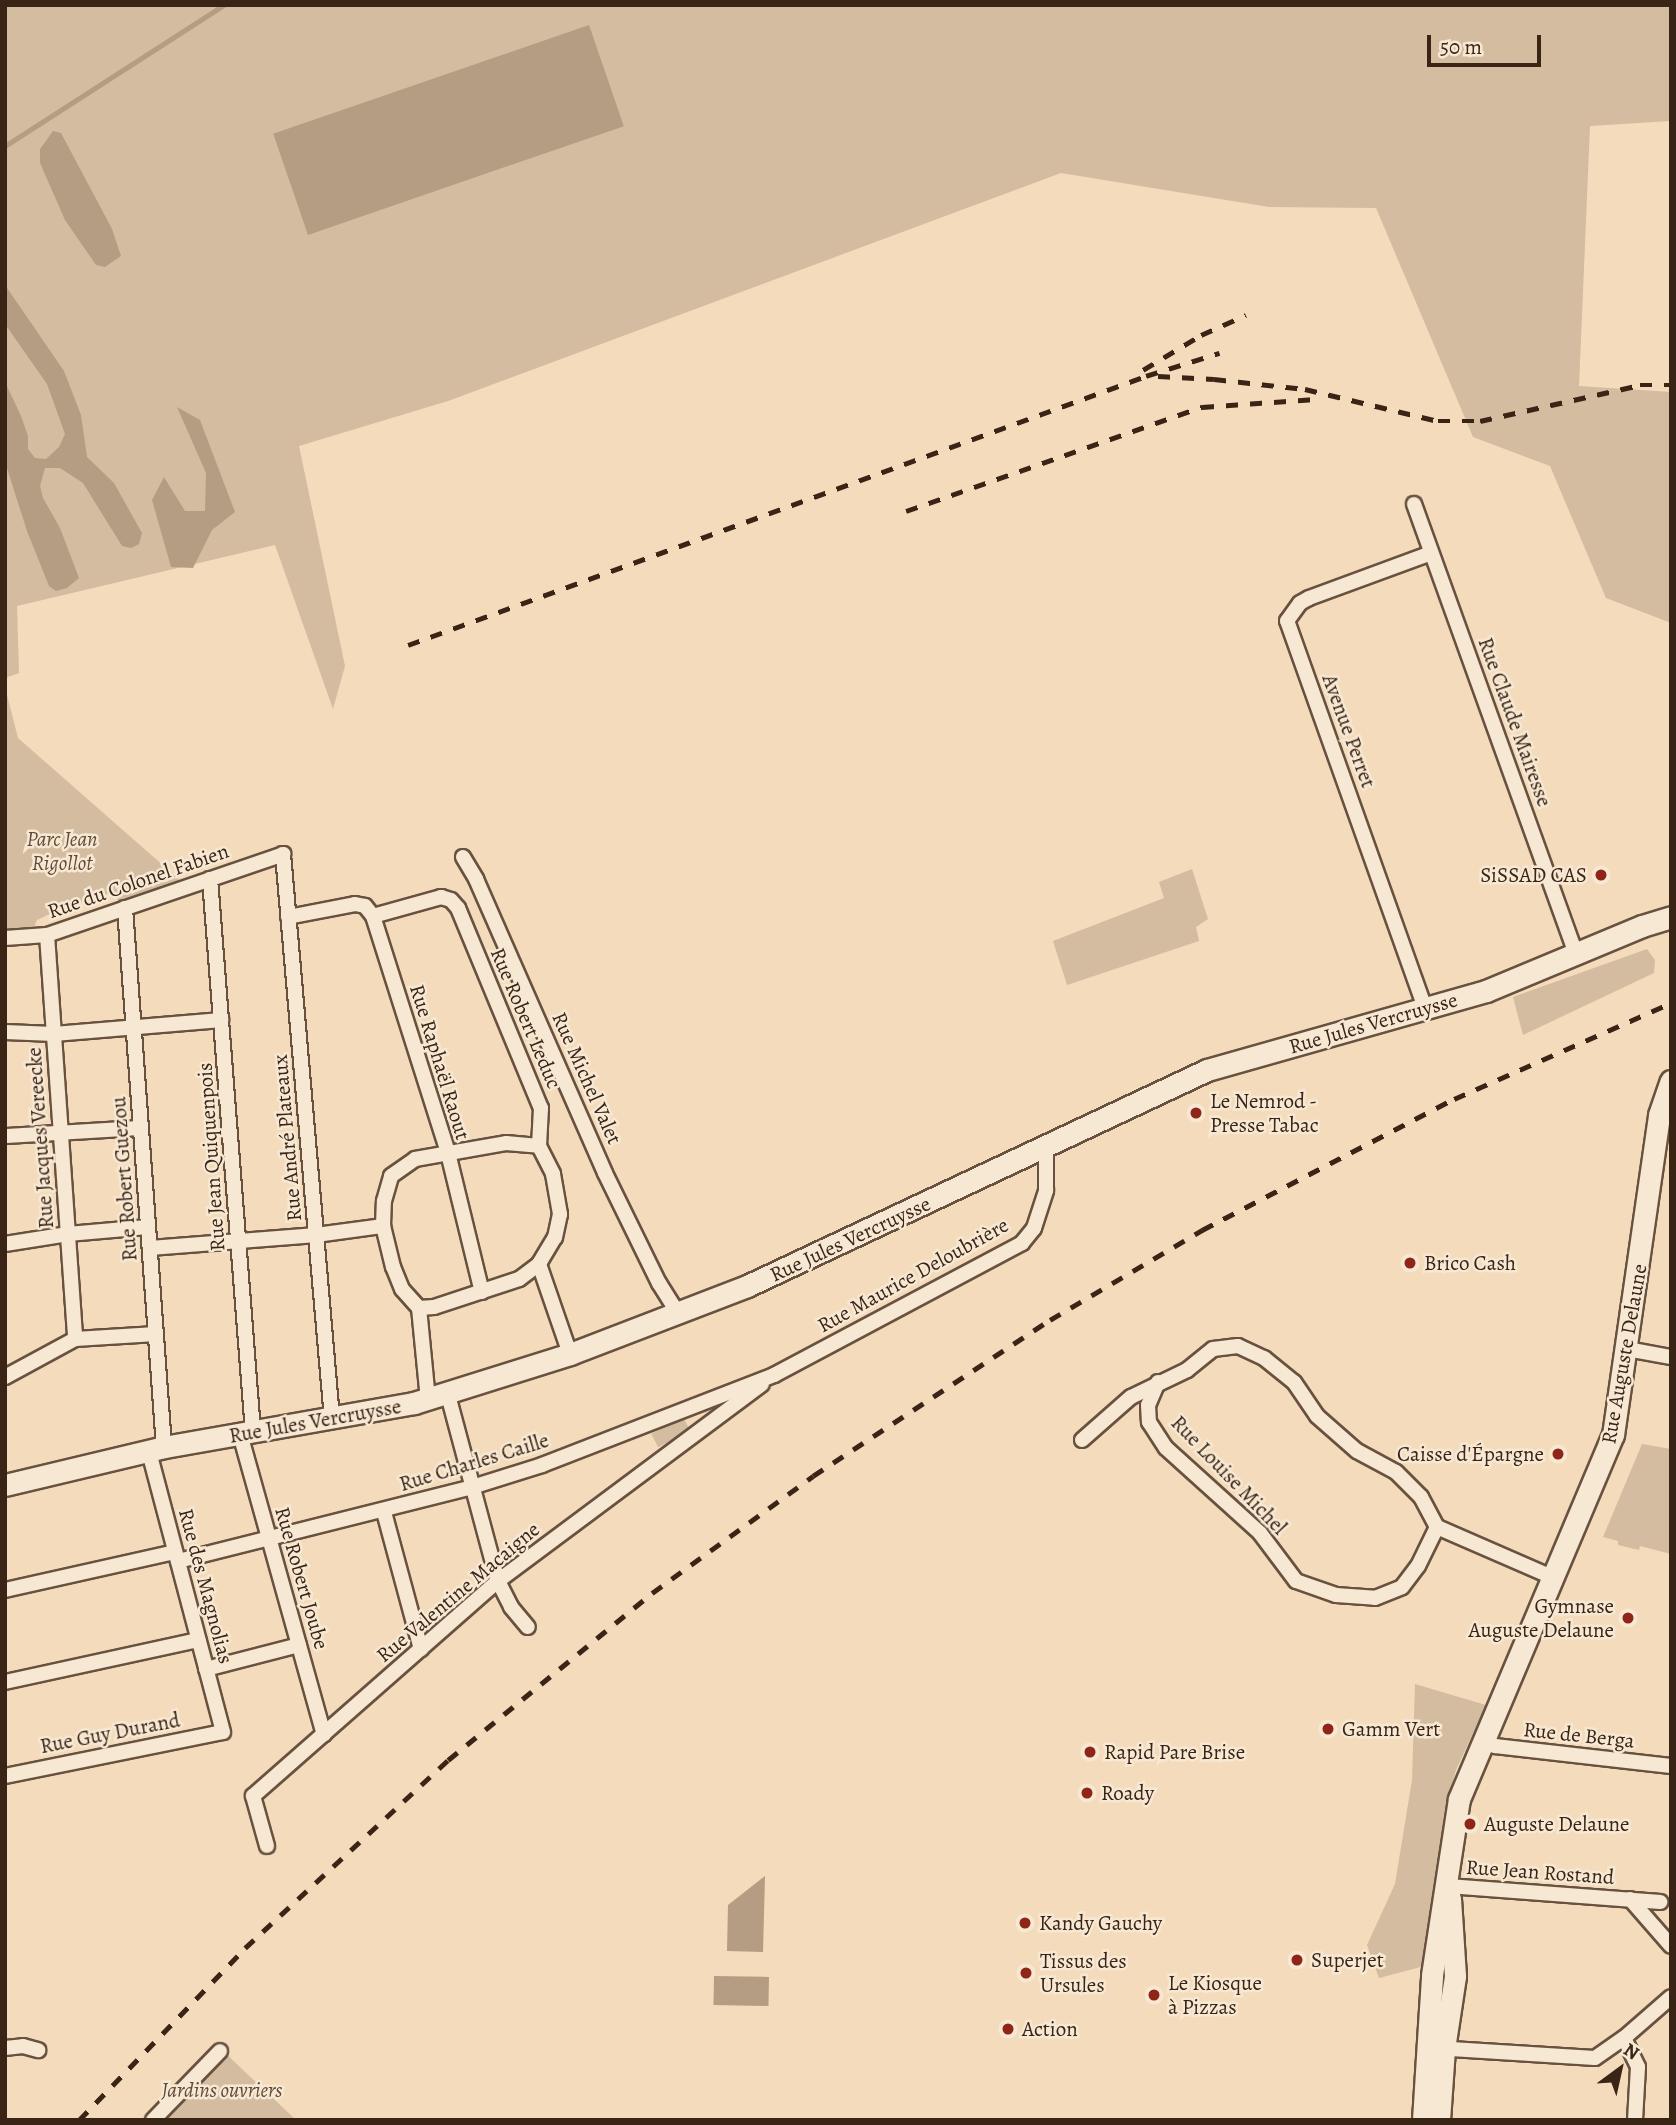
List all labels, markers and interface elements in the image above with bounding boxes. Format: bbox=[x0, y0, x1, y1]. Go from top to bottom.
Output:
scale bar bbox=[1431, 21, 1545, 65]
text: 50 m bbox=[1440, 33, 1482, 61]
street label: Rue Claude Mairesse bbox=[1473, 634, 1557, 810]
street label: Avenue Perret bbox=[1317, 671, 1381, 791]
park label: Parc Jean Rigollot bbox=[26, 826, 98, 876]
street label: Rue du Colonel Fabien bbox=[44, 838, 232, 924]
place label: SiSSAD CAS bbox=[1480, 862, 1587, 888]
marker: SiSSAD CAS bbox=[1593, 867, 1609, 883]
street label: Rue Robert Leduc bbox=[485, 944, 567, 1092]
street label: Rue Raphaël Raout bbox=[404, 981, 476, 1143]
street label: Rue Jules Vercruysse bbox=[1286, 987, 1460, 1059]
street label: Rue Michel Valet bbox=[547, 1008, 627, 1148]
street label: Rue Jacques Vereecke bbox=[21, 1047, 59, 1229]
street label: Rue André Plateaux bbox=[267, 1054, 307, 1222]
street label: Rue Jean Quiquenpois bbox=[192, 1062, 230, 1252]
place label: Le Nemrod - Presse Tabac bbox=[1210, 1088, 1319, 1138]
street label: Rue Robert Guezou bbox=[106, 1096, 142, 1262]
marker: Le Nemrod - Presse Tabac bbox=[1188, 1105, 1204, 1121]
street label: Rue Jules Vercruysse bbox=[766, 1191, 934, 1287]
street label: Rue Maurice Deloubrière bbox=[813, 1212, 1013, 1338]
place label: Brico Cash bbox=[1424, 1250, 1516, 1276]
marker: Brico Cash bbox=[1402, 1255, 1418, 1271]
street label: Rue Auguste Delaune bbox=[1596, 1262, 1652, 1446]
street label: Rue Jules Vercruysse bbox=[227, 1393, 403, 1449]
street label: Rue Louise Michel bbox=[1166, 1410, 1292, 1540]
street label: Rue Charles Caille bbox=[396, 1427, 552, 1497]
place label: Caisse d'Épargne bbox=[1397, 1441, 1544, 1467]
marker: Caisse d'Épargne bbox=[1550, 1446, 1566, 1462]
street label: Rue Robert Joube bbox=[270, 1504, 334, 1652]
street label: Rue des Magnolias bbox=[173, 1506, 239, 1666]
street label: Rue Valentine Macaigne bbox=[371, 1516, 545, 1668]
place label: Gymnase Auguste Delaune bbox=[1469, 1593, 1614, 1643]
marker: Gymnase Auguste Delaune bbox=[1620, 1610, 1636, 1626]
street label: Rue Guy Durand bbox=[38, 1707, 182, 1759]
place label: Gamm Vert bbox=[1342, 1716, 1440, 1742]
street label: Rue de Berga bbox=[1522, 1717, 1636, 1753]
marker: Gamm Vert bbox=[1320, 1721, 1336, 1737]
place label: Rapid Pare Brise bbox=[1104, 1739, 1245, 1765]
marker: Rapid Pare Brise bbox=[1082, 1744, 1098, 1760]
place label: Roady bbox=[1101, 1780, 1154, 1806]
marker: Roady bbox=[1079, 1785, 1095, 1801]
place label: Auguste Delaune bbox=[1484, 1811, 1629, 1837]
marker: Auguste Delaune bbox=[1462, 1816, 1478, 1832]
street label: Rue Jean Rostand bbox=[1465, 1854, 1615, 1890]
place label: Kandy Gauchy bbox=[1039, 1910, 1162, 1936]
marker: Kandy Gauchy bbox=[1017, 1915, 1033, 1931]
place label: Superjet bbox=[1311, 1947, 1384, 1973]
place label: Tissus des Ursules bbox=[1040, 1948, 1127, 1998]
marker: Superjet bbox=[1289, 1952, 1305, 1968]
marker: Tissus des Ursules bbox=[1018, 1965, 1034, 1981]
place label: Le Kiosque à Pizzas bbox=[1168, 1970, 1262, 2020]
marker: Le Kiosque à Pizzas bbox=[1146, 1987, 1162, 2003]
place label: Action bbox=[1022, 2016, 1078, 2042]
marker: Action bbox=[1000, 2021, 1016, 2037]
north arrow bbox=[1585, 2034, 1655, 2104]
text: N bbox=[1619, 2037, 1644, 2066]
park label: Jardins ouvriers bbox=[162, 2077, 282, 2103]

